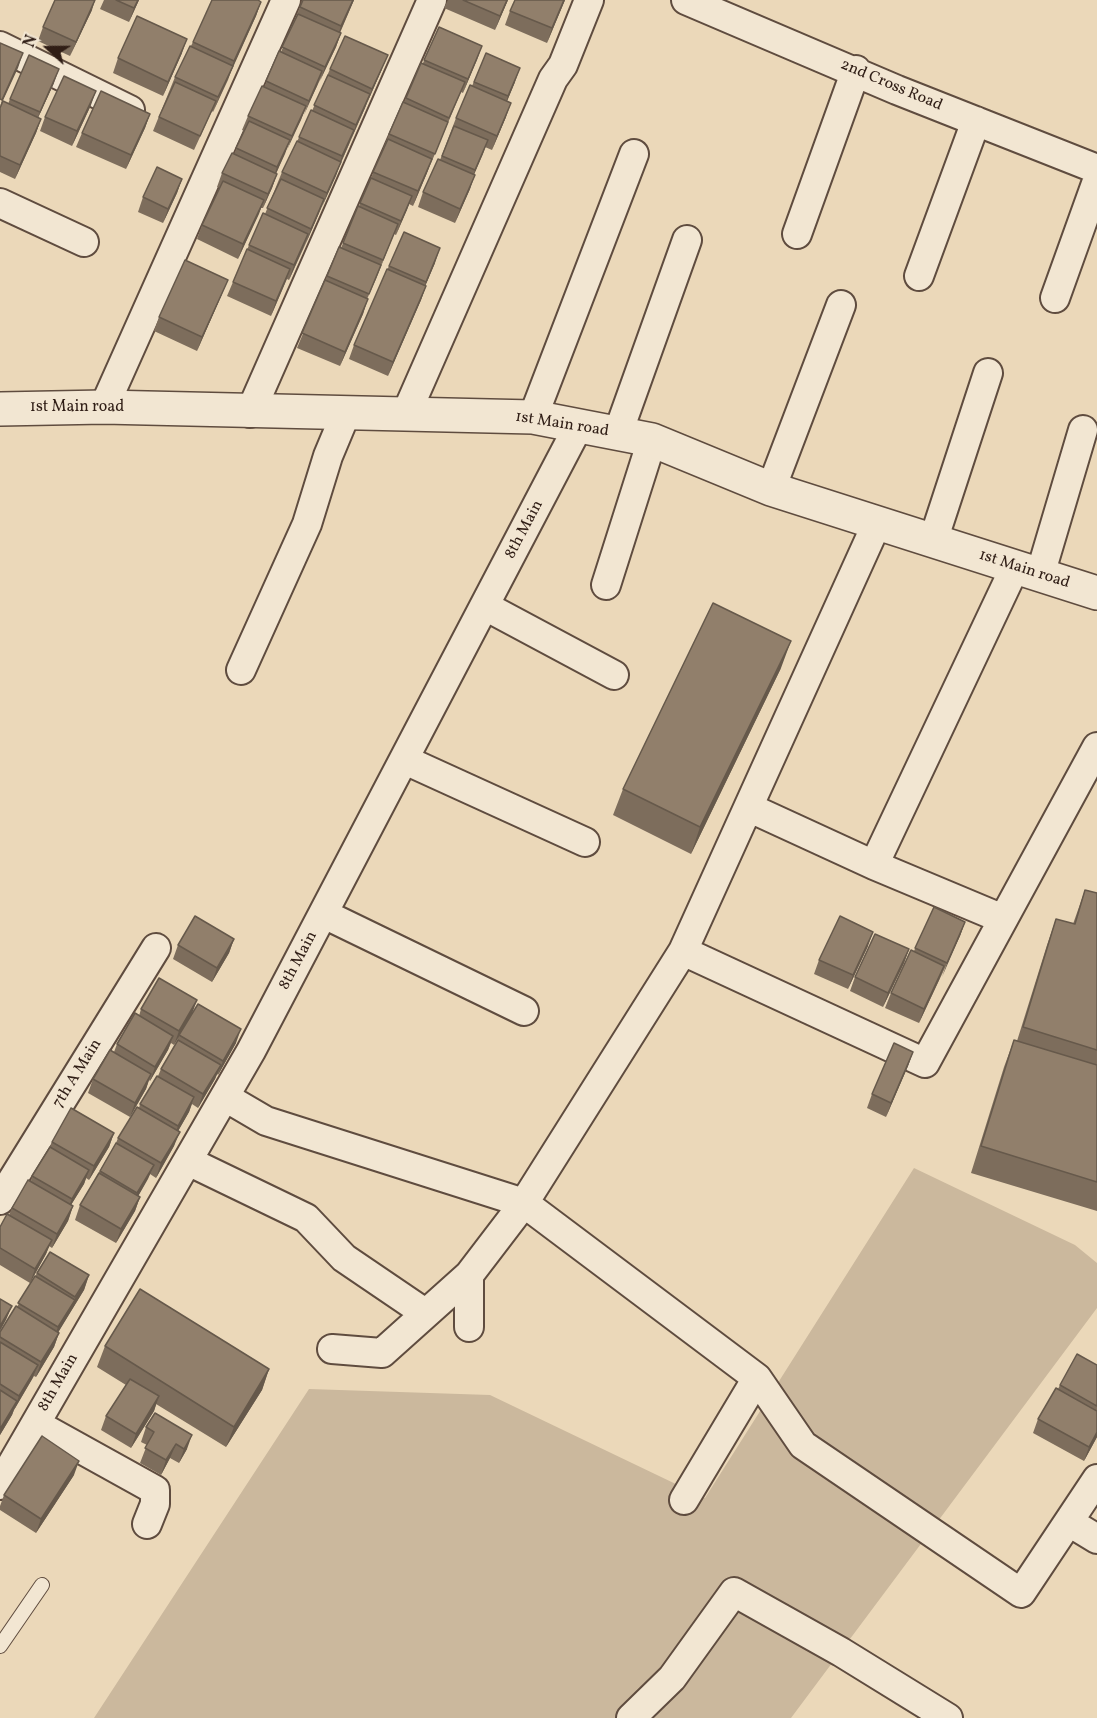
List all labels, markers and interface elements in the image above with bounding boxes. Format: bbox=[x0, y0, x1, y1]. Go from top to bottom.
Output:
north arrow bbox=[18, 18, 78, 78]
text: N bbox=[19, 32, 44, 51]
street label: 2nd Cross Road bbox=[837, 56, 945, 116]
street label: 1st Main road bbox=[30, 398, 124, 418]
street label: 1st Main road bbox=[514, 408, 610, 442]
street label: 8th Main bbox=[502, 497, 548, 563]
street label: 1st Main road bbox=[976, 546, 1072, 594]
street label: 8th Main bbox=[276, 928, 322, 994]
street label: 7th A Main bbox=[49, 1036, 107, 1112]
street label: 8th Main bbox=[35, 1351, 83, 1415]

